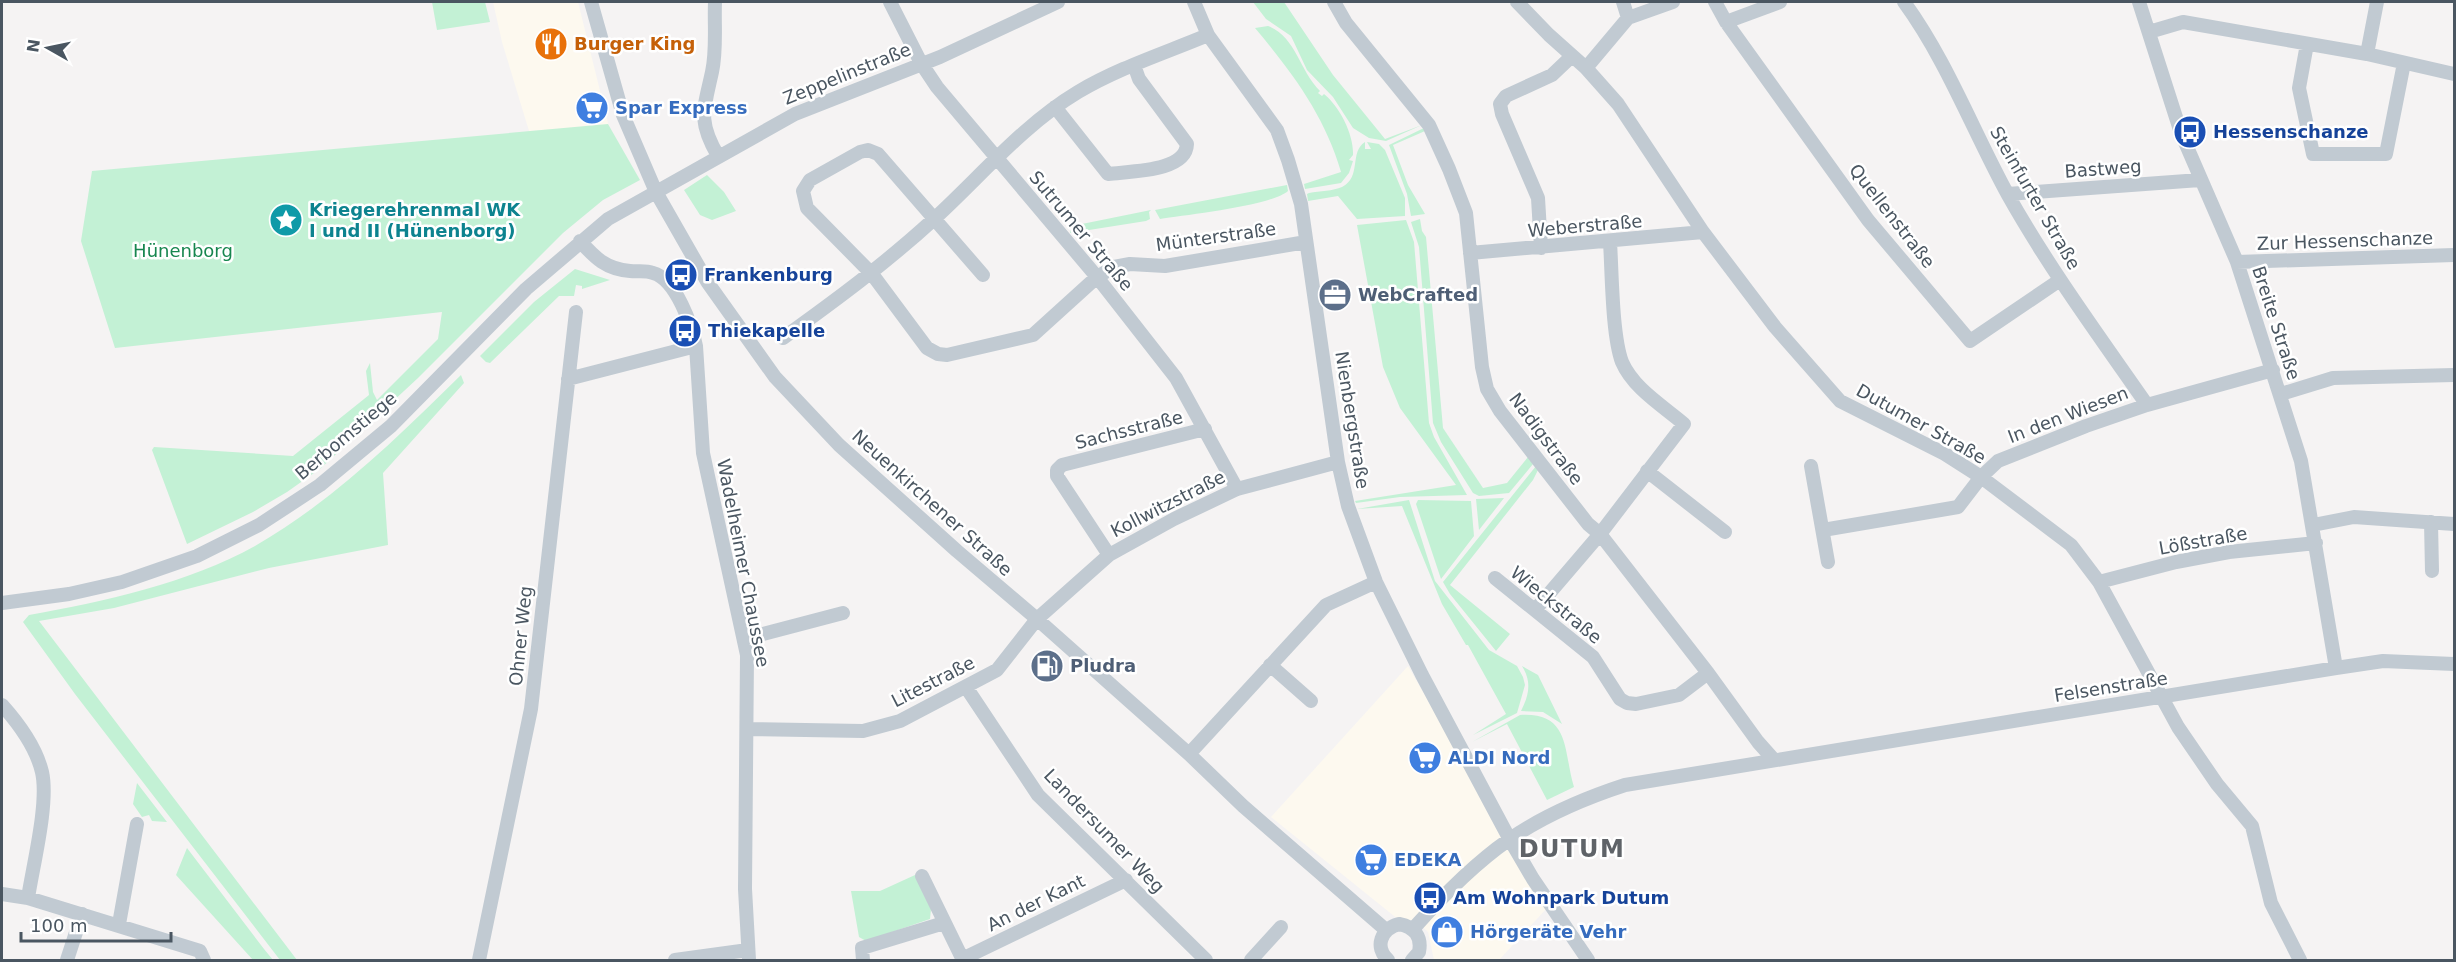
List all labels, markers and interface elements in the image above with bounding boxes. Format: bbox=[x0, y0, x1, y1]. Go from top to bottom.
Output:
north arrow bbox=[18, 18, 78, 78]
restaurant icon: Burger King bbox=[533, 26, 569, 62]
place label: Burger King bbox=[574, 33, 695, 54]
text: N bbox=[23, 38, 44, 54]
street label: Zeppelinstraße bbox=[780, 38, 914, 109]
supermarket icon: Spar Express bbox=[574, 90, 610, 126]
place label: Spar Express bbox=[615, 97, 747, 118]
bus stop icon: Hessenschanze bbox=[2172, 114, 2208, 150]
place label: Hessenschanze bbox=[2213, 121, 2369, 142]
street label: Steinfurter Straße bbox=[1986, 122, 2085, 273]
street label: Bastweg bbox=[2064, 155, 2142, 182]
street label: Quellenstraße bbox=[1845, 159, 1940, 272]
street label: Sutrumer Straße bbox=[1025, 167, 1138, 295]
place label: Kriegerehrenmal WK I und II (Hünenborg) bbox=[309, 199, 521, 241]
place icon: Kriegerehrenmal WK I und II (Hünenborg) bbox=[268, 202, 304, 238]
street label: Weberstraße bbox=[1527, 210, 1643, 241]
street label: Münterstraße bbox=[1154, 218, 1277, 255]
street label: Zur Hessenschanze bbox=[2256, 227, 2433, 254]
park label: Hünenborg bbox=[133, 240, 233, 261]
bus stop icon: Frankenburg bbox=[663, 257, 699, 293]
street label: Breite Straße bbox=[2248, 263, 2305, 382]
place label: Frankenburg bbox=[704, 264, 833, 285]
office icon: WebCrafted bbox=[1317, 277, 1353, 313]
place label: WebCrafted bbox=[1358, 284, 1478, 305]
bus stop icon: Thiekapelle bbox=[667, 313, 703, 349]
place label: Thiekapelle bbox=[708, 320, 825, 341]
street label: Nienbergstraße bbox=[1331, 350, 1374, 490]
street label: Dutumer Straße bbox=[1853, 379, 1990, 468]
street label: In den Wiesen bbox=[2005, 382, 2131, 447]
street label: Berbomstiege bbox=[291, 387, 401, 484]
street label: Nadigstraße bbox=[1505, 389, 1588, 489]
street label: Sachsstraße bbox=[1073, 406, 1185, 453]
street label: Neuenkirchener Straße bbox=[848, 425, 1017, 580]
street label: Wadelheimer Chaussee bbox=[713, 457, 774, 669]
street label: Kollwitzstraße bbox=[1107, 466, 1228, 541]
street label: Lößstraße bbox=[2157, 522, 2249, 559]
street label: Wieckstraße bbox=[1507, 561, 1606, 648]
street label: Ohner Weg bbox=[505, 585, 536, 687]
fuel station icon: Pludra bbox=[1029, 648, 1065, 684]
street label: Litestraße bbox=[888, 652, 978, 711]
place label: Pludra bbox=[1070, 655, 1136, 676]
street label: Felsenstraße bbox=[2053, 667, 2169, 706]
supermarket icon: ALDI Nord bbox=[1407, 740, 1443, 776]
place label: ALDI Nord bbox=[1448, 747, 1551, 768]
street label: Landersumer Weg bbox=[1040, 764, 1169, 897]
district label: DUTUM bbox=[1519, 835, 1625, 863]
supermarket icon: EDEKA bbox=[1353, 842, 1389, 878]
place label: EDEKA bbox=[1394, 849, 1461, 870]
street label: An der Kant bbox=[984, 870, 1088, 935]
bus stop icon: Am Wohnpark Dutum bbox=[1412, 880, 1448, 916]
place label: Am Wohnpark Dutum bbox=[1453, 887, 1669, 908]
scale bar bbox=[21, 905, 171, 943]
shop icon: Hörgeräte Vehr bbox=[1429, 914, 1465, 950]
text: 100 m bbox=[30, 915, 88, 936]
place label: Hörgeräte Vehr bbox=[1470, 921, 1626, 942]

